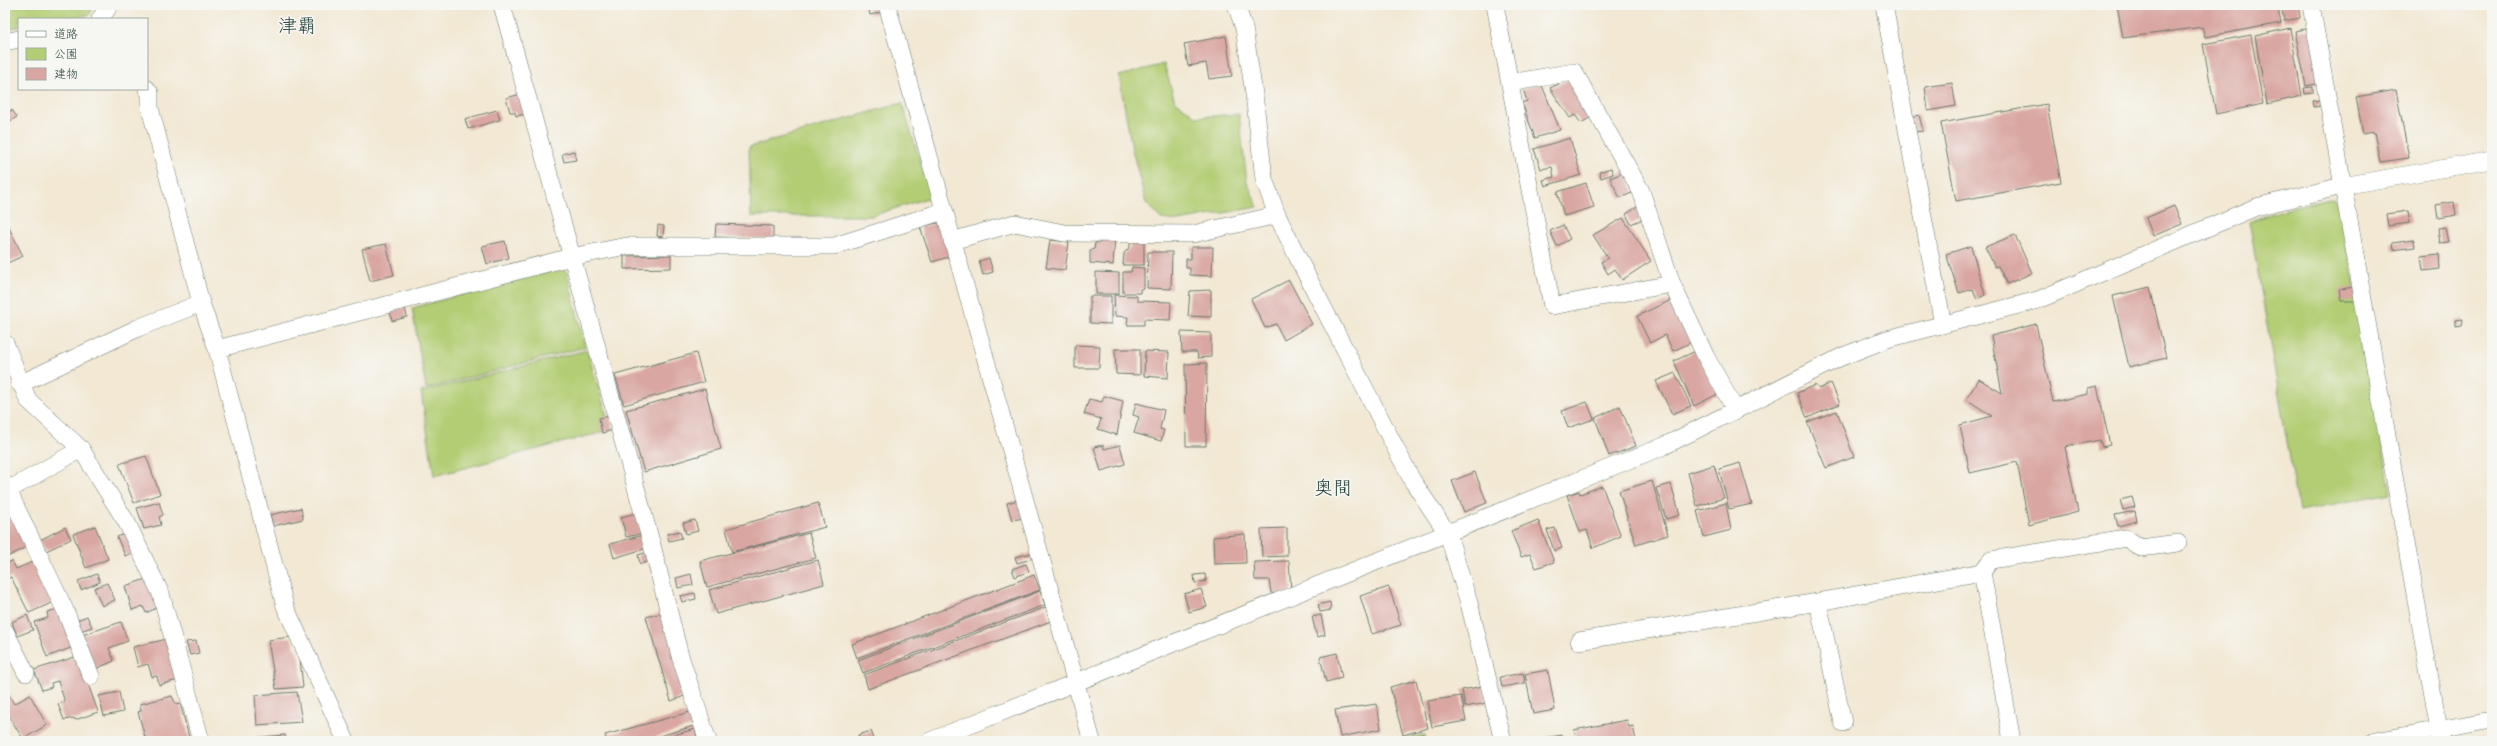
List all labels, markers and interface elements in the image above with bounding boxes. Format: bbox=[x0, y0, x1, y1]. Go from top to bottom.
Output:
district label: 津覇 bbox=[278, 14, 316, 38]
legend bbox=[18, 18, 148, 90]
text: 道路 bbox=[54, 26, 78, 42]
text: 公園 bbox=[54, 46, 78, 62]
text: 建物 bbox=[54, 66, 78, 82]
district label: 奥間 bbox=[1314, 476, 1352, 500]

